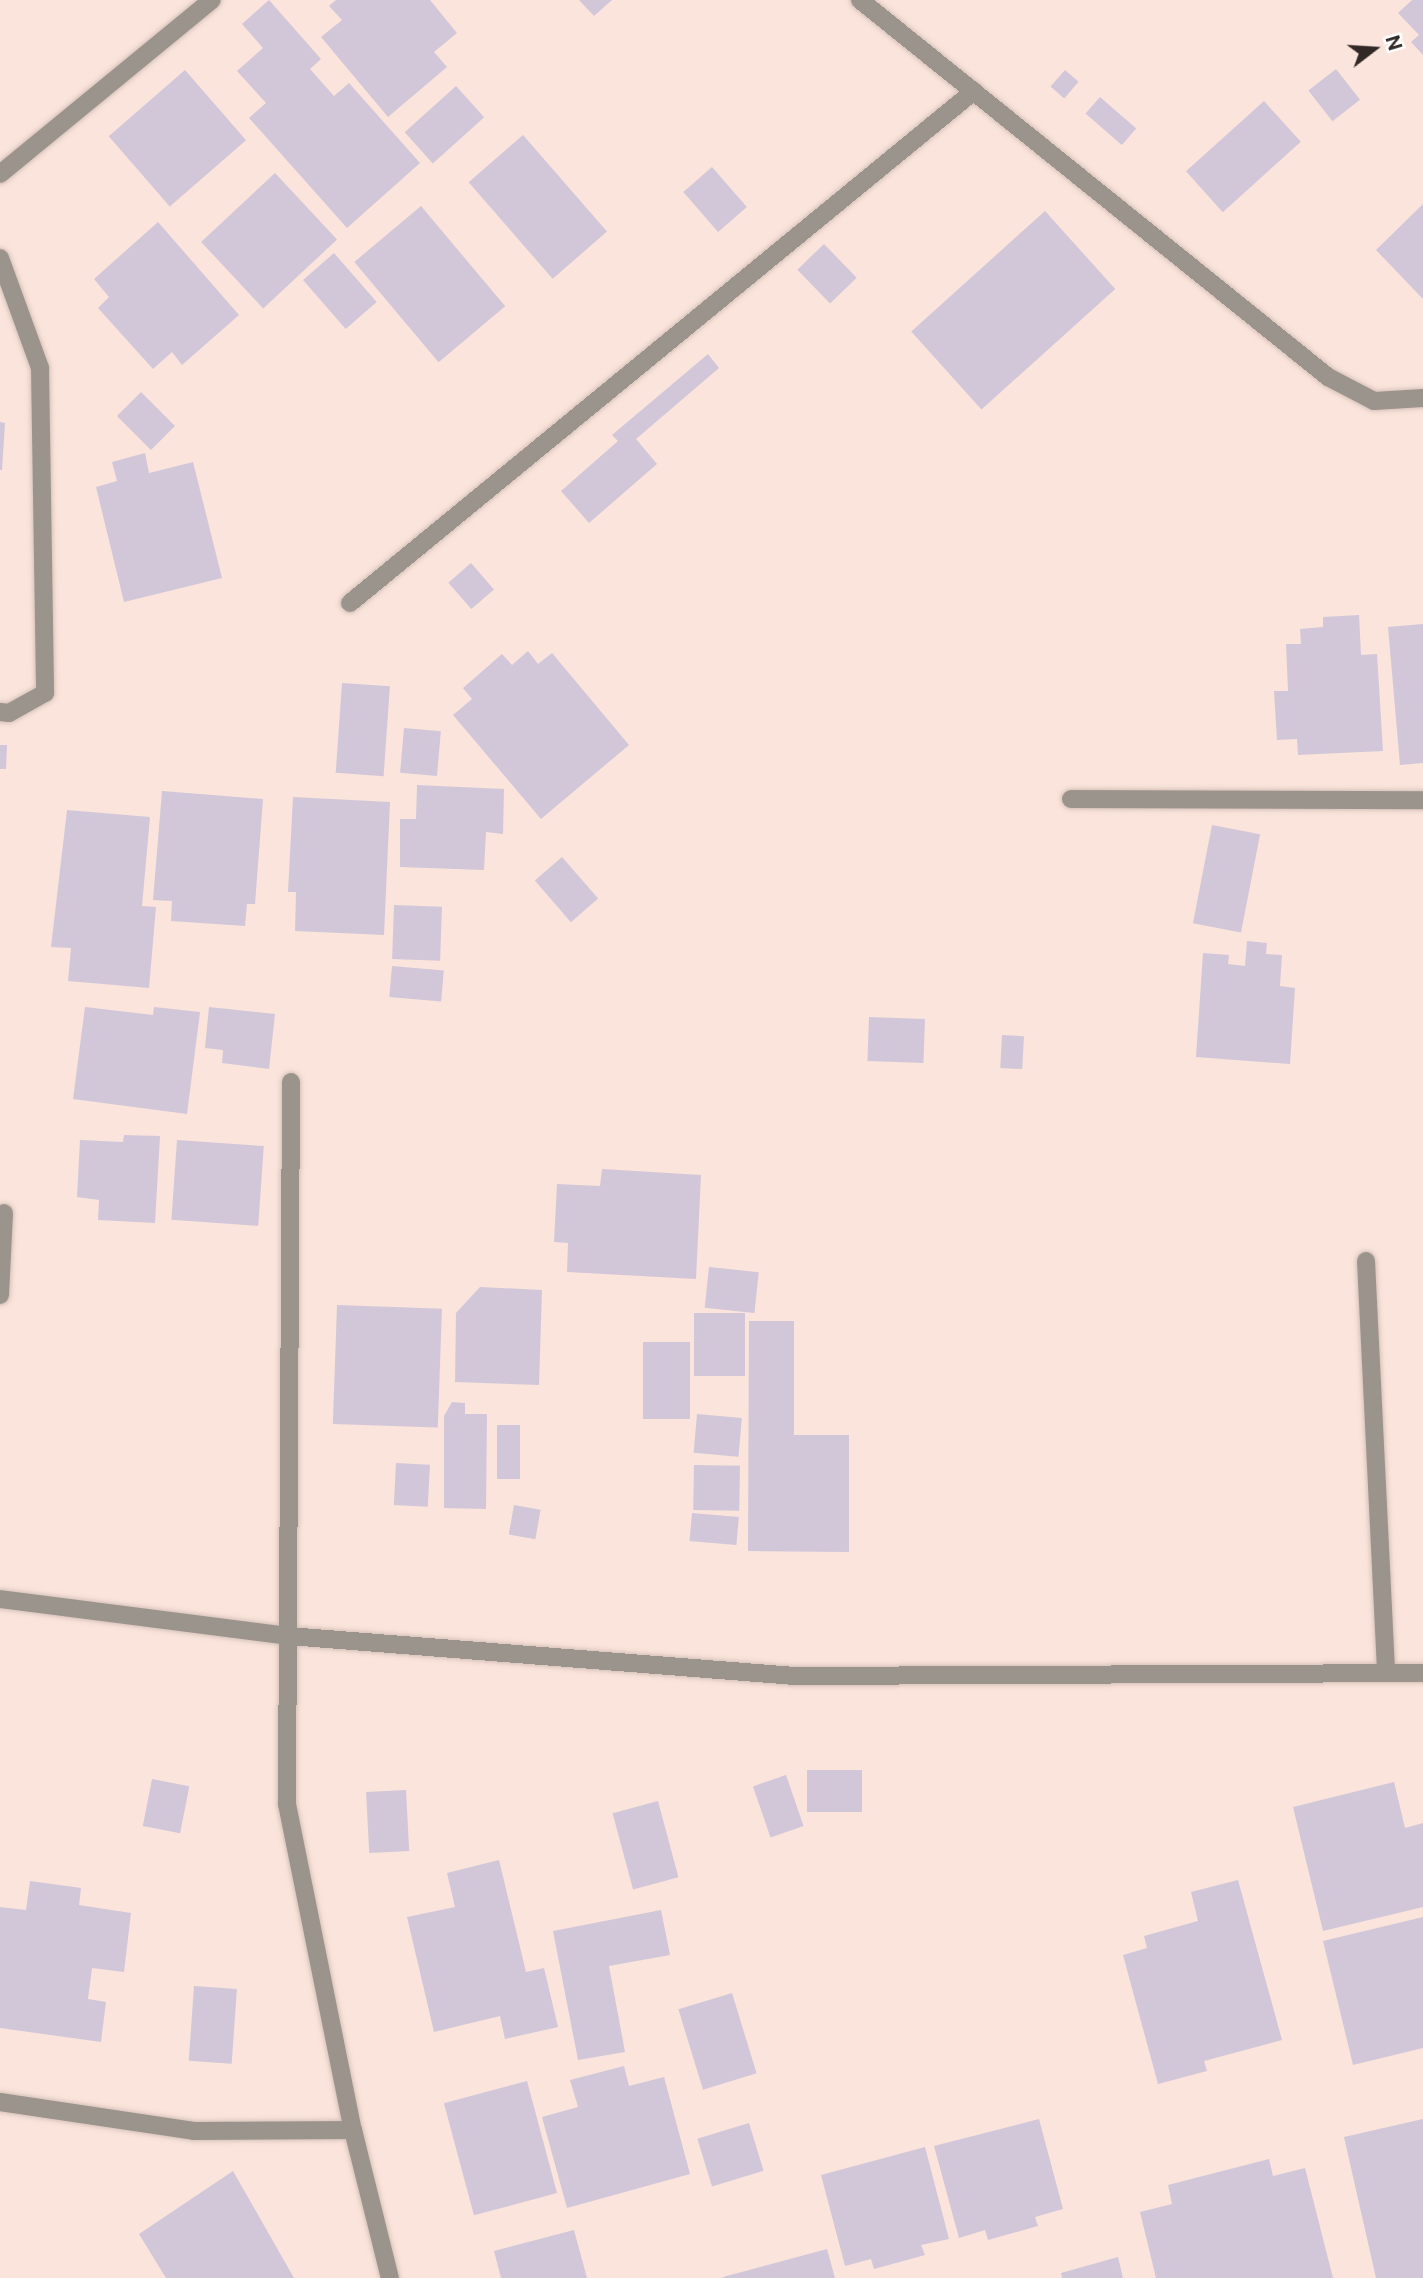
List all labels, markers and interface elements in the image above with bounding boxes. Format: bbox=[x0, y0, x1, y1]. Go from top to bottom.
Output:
north arrow bbox=[1339, 14, 1409, 84]
text: N bbox=[1381, 33, 1407, 53]

